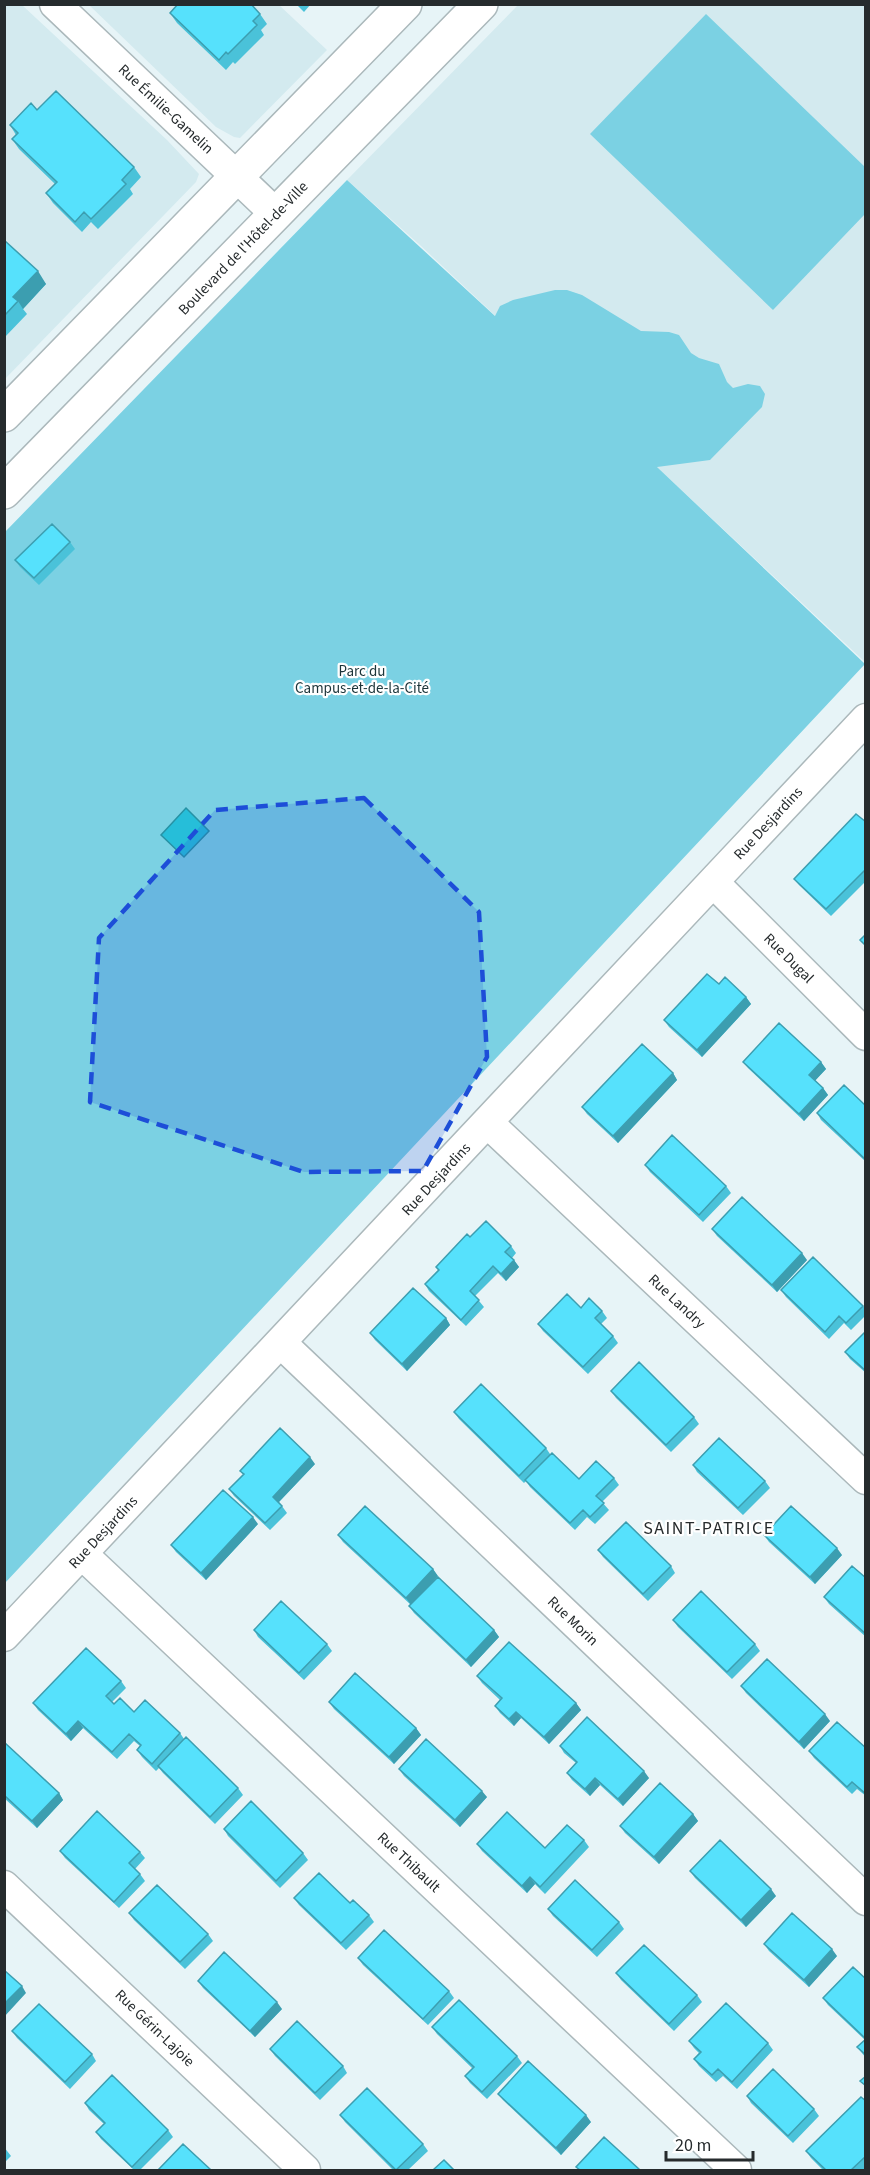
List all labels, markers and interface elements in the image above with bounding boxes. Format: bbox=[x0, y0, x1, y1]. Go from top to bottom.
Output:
street label: Rue Émilie-Gamelin bbox=[113, 60, 218, 159]
street label: Boulevard de l'Hôtel-de-Ville bbox=[174, 177, 313, 320]
park label: Parc du Campus-et-de-la-Cité bbox=[295, 661, 429, 699]
street label: Rue Desjardins bbox=[729, 782, 808, 864]
street label: Rue Dugal bbox=[759, 929, 819, 988]
street label: Rue Desjardins bbox=[397, 1138, 476, 1220]
street label: Rue Landry bbox=[643, 1269, 710, 1333]
street label: Rue Desjardins bbox=[64, 1491, 143, 1573]
district label: SAINT-PATRICE bbox=[643, 1516, 775, 1541]
street label: Rue Morin bbox=[543, 1592, 603, 1651]
street label: Rue Thibault bbox=[372, 1827, 445, 1897]
street label: Rue Gérin-Lajoie bbox=[110, 1985, 199, 2072]
scale bar bbox=[666, 2124, 753, 2162]
text: 20 m bbox=[675, 2133, 711, 2158]

